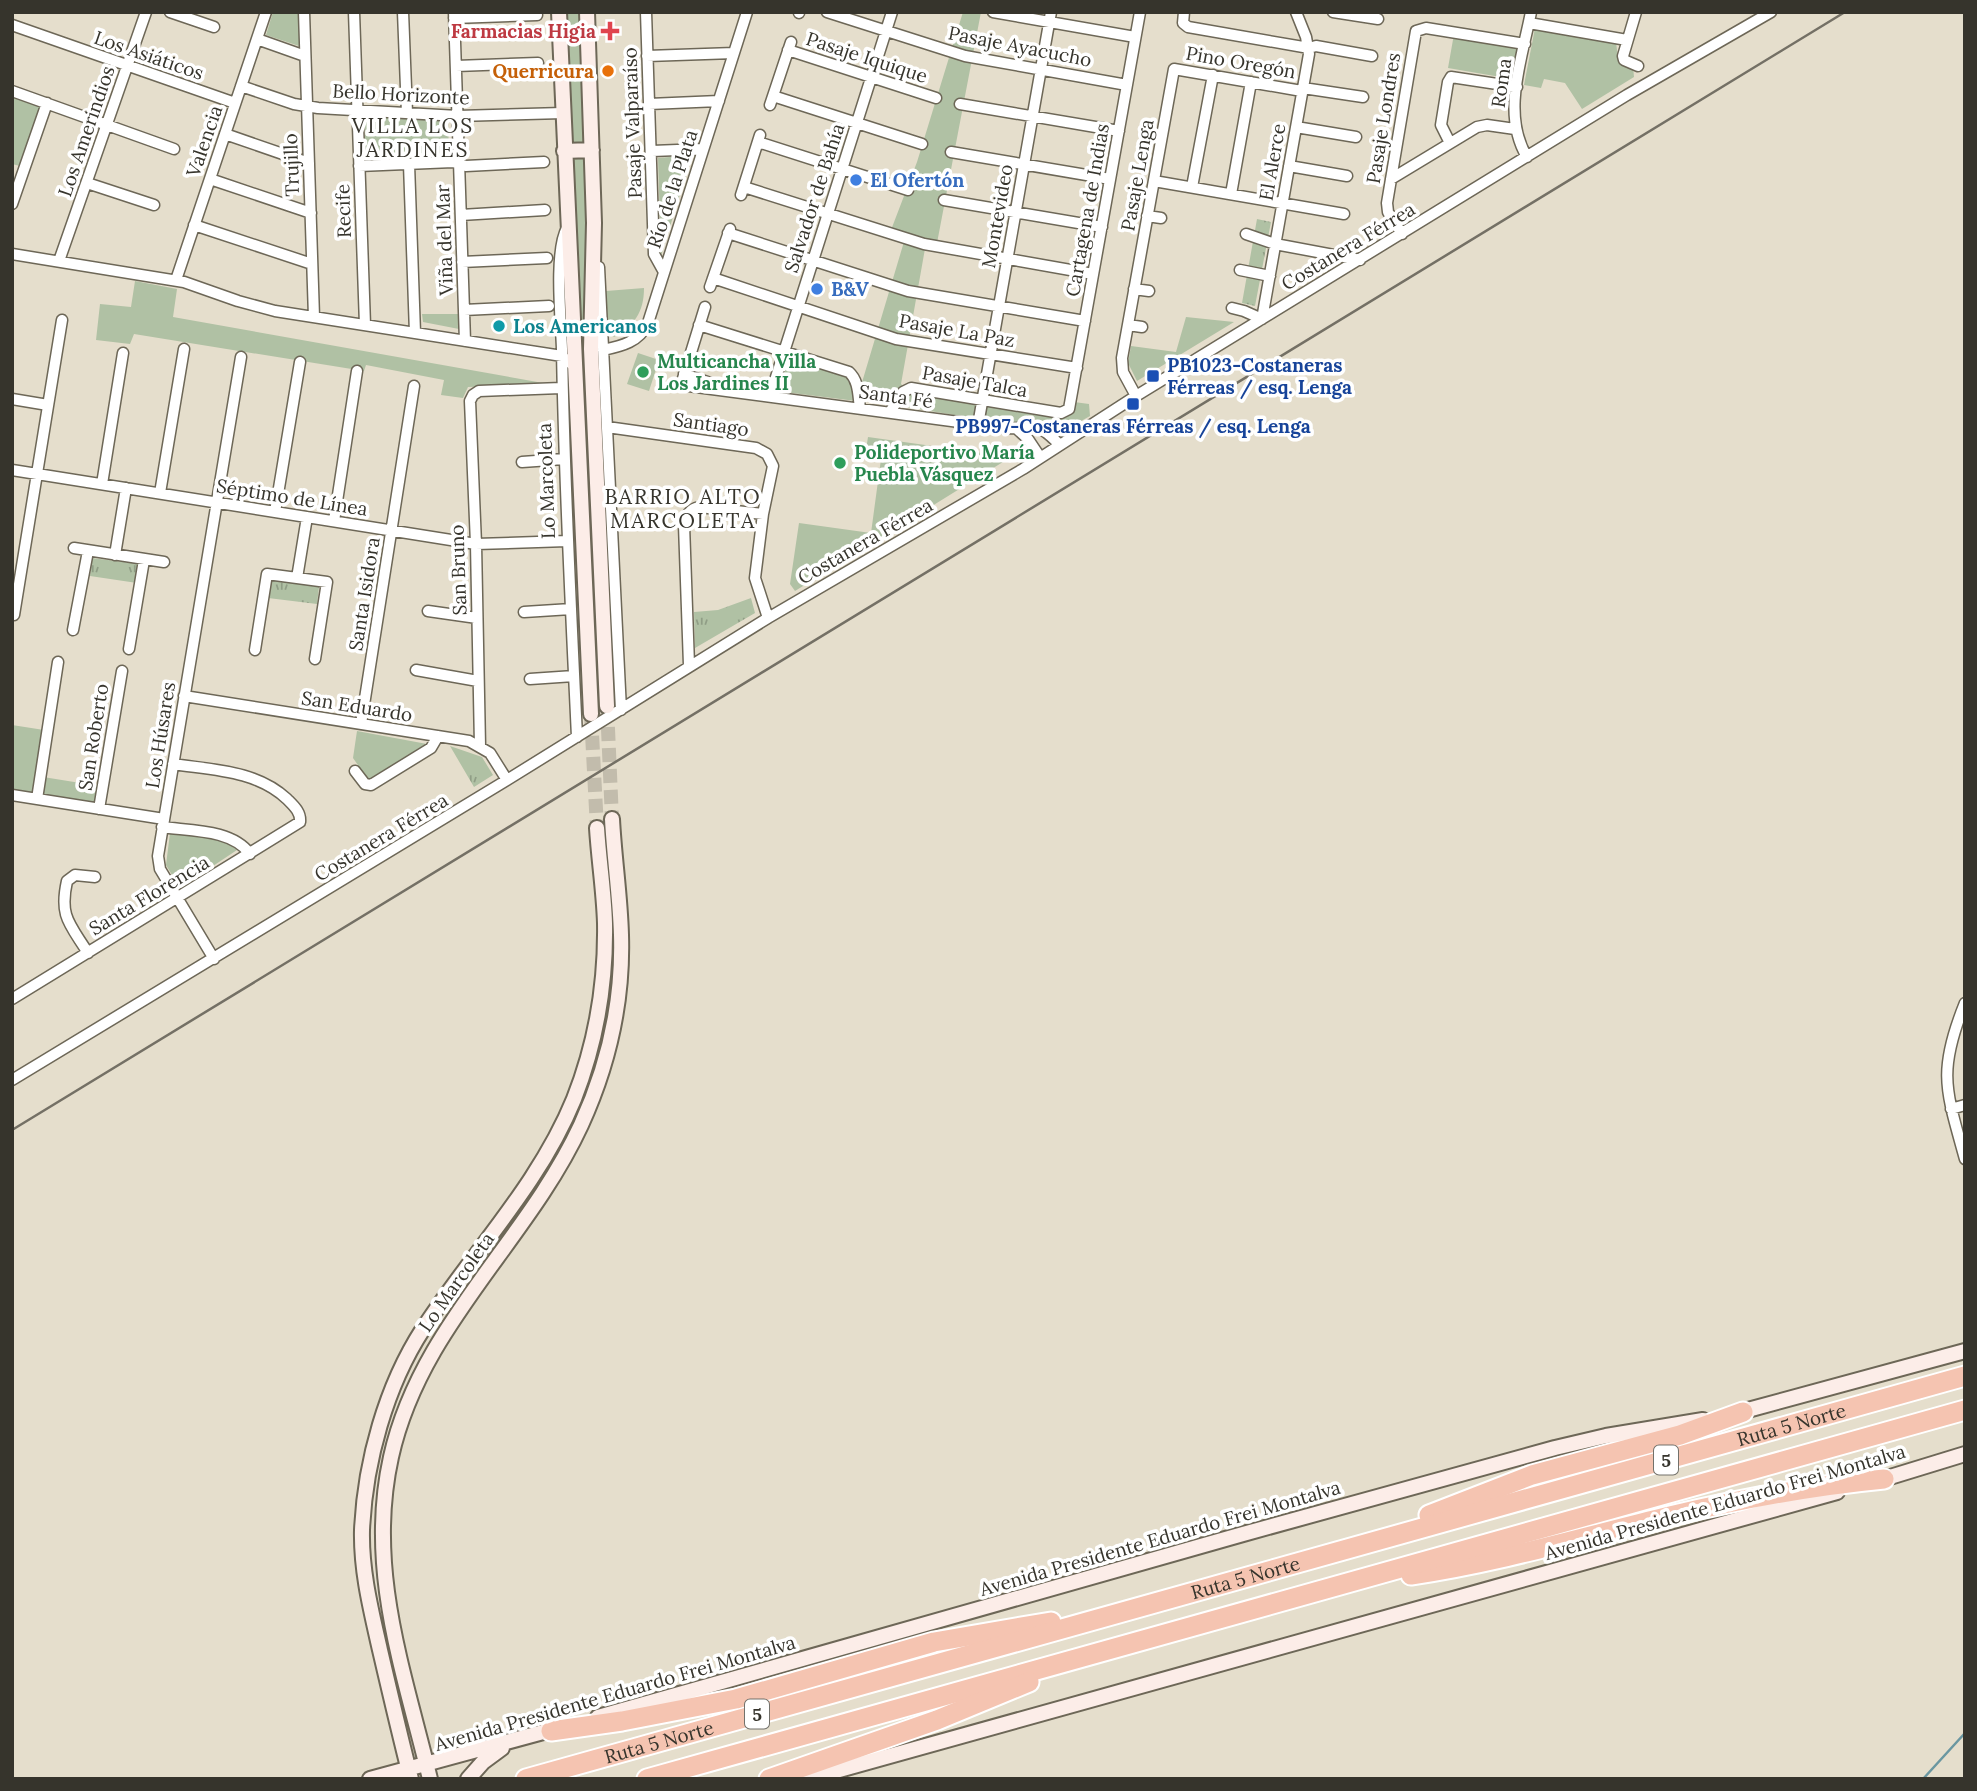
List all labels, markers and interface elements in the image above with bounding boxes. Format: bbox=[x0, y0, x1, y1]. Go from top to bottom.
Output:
place label: Farmacias Higia bbox=[451, 19, 596, 43]
street label: Pasaje Ayacucho bbox=[946, 20, 1094, 72]
marker: Farmacias Higia bbox=[602, 23, 618, 39]
street label: Los Asiáticos bbox=[91, 25, 207, 85]
street label: Pasaje Iquique bbox=[803, 26, 931, 88]
street label: Pino Oregón bbox=[1184, 41, 1298, 83]
street label: Pasaje Valparaíso bbox=[617, 47, 647, 199]
street label: Pasaje Londres bbox=[1361, 51, 1405, 185]
street label: Roma bbox=[1486, 57, 1516, 109]
place label: Querricura bbox=[492, 59, 594, 83]
street label: Los Amerindios bbox=[52, 62, 120, 200]
marker: Querricura bbox=[600, 63, 616, 79]
street label: Bello Horizonte bbox=[332, 78, 470, 110]
street label: Valencia bbox=[180, 102, 227, 181]
district label: VILLA LOS JARDINES bbox=[351, 112, 474, 163]
street label: Pasaje Lenga bbox=[1115, 117, 1159, 233]
street label: Salvador de Bahía bbox=[779, 120, 849, 276]
street label: Cartagena de Indias bbox=[1060, 121, 1114, 298]
street label: El Alerce bbox=[1253, 122, 1291, 202]
street label: Río de la Plata bbox=[642, 126, 703, 251]
street label: Trujillo bbox=[278, 133, 304, 197]
street label: Montevideo bbox=[976, 162, 1018, 270]
place label: El Ofertón bbox=[870, 168, 964, 192]
marker: El Ofertón bbox=[848, 172, 864, 188]
street label: Viña del Mar bbox=[430, 183, 458, 297]
street label: Recife bbox=[330, 184, 356, 238]
street label: Costanera Férrea bbox=[1277, 197, 1419, 295]
place label: B&V bbox=[831, 277, 869, 301]
marker: B&V bbox=[809, 281, 825, 297]
street label: Pasaje La Paz bbox=[897, 308, 1017, 352]
place label: Los Americanos bbox=[513, 314, 657, 338]
marker: Los Americanos bbox=[491, 318, 507, 334]
place label: Multicancha Villa Los Jardines II bbox=[657, 349, 816, 395]
place label: PB1023-Costaneras Férreas / esq. Lenga bbox=[1167, 353, 1352, 400]
street label: Pasaje Talca bbox=[920, 360, 1030, 402]
marker: Multicancha Villa Los Jardines II bbox=[635, 364, 651, 380]
marker: PB1023-Costaneras Férreas / esq. Lenga bbox=[1145, 368, 1161, 384]
street label: Santa Fé bbox=[857, 379, 935, 413]
marker: PB997-Costaneras Férreas / esq. Lenga bbox=[1125, 396, 1141, 412]
street label: Santiago bbox=[672, 407, 750, 441]
place label: PB997-Costaneras Férreas / esq. Lenga bbox=[955, 414, 1311, 439]
street label: Lo Marcoleta bbox=[532, 422, 560, 539]
place label: Polideportivo María Puebla Vásquez bbox=[854, 440, 1035, 486]
marker: Polideportivo María Puebla Vásquez bbox=[832, 455, 848, 471]
street label: Séptimo de Línea bbox=[215, 473, 370, 521]
district label: BARRIO ALTO MARCOLETA bbox=[604, 483, 762, 534]
street label: Costanera Férrea bbox=[793, 493, 937, 589]
street label: San Bruno bbox=[444, 524, 472, 616]
street label: Santa Isidora bbox=[343, 535, 385, 653]
street label: Los Húsares bbox=[140, 680, 180, 790]
street label: San Roberto bbox=[73, 682, 113, 792]
street label: San Eduardo bbox=[300, 685, 414, 727]
street label: Costanera Férrea bbox=[310, 788, 452, 886]
street label: Santa Florencia bbox=[85, 850, 214, 940]
street label: Lo Marcoleta bbox=[413, 1227, 499, 1336]
street label: Ruta 5 Norte bbox=[1734, 1398, 1849, 1451]
street label: Avenida Presidente Eduardo Frei Montalva bbox=[1541, 1439, 1908, 1565]
road number: 5 bbox=[1654, 1446, 1678, 1475]
street label: Avenida Presidente Eduardo Frei Montalva bbox=[976, 1475, 1343, 1601]
street label: Ruta 5 Norte bbox=[1188, 1551, 1303, 1604]
street label: Avenida Presidente Eduardo Frei Montalva bbox=[431, 1630, 798, 1756]
road number: 5 bbox=[745, 1700, 769, 1728]
street label: Ruta 5 Norte bbox=[602, 1715, 716, 1768]

